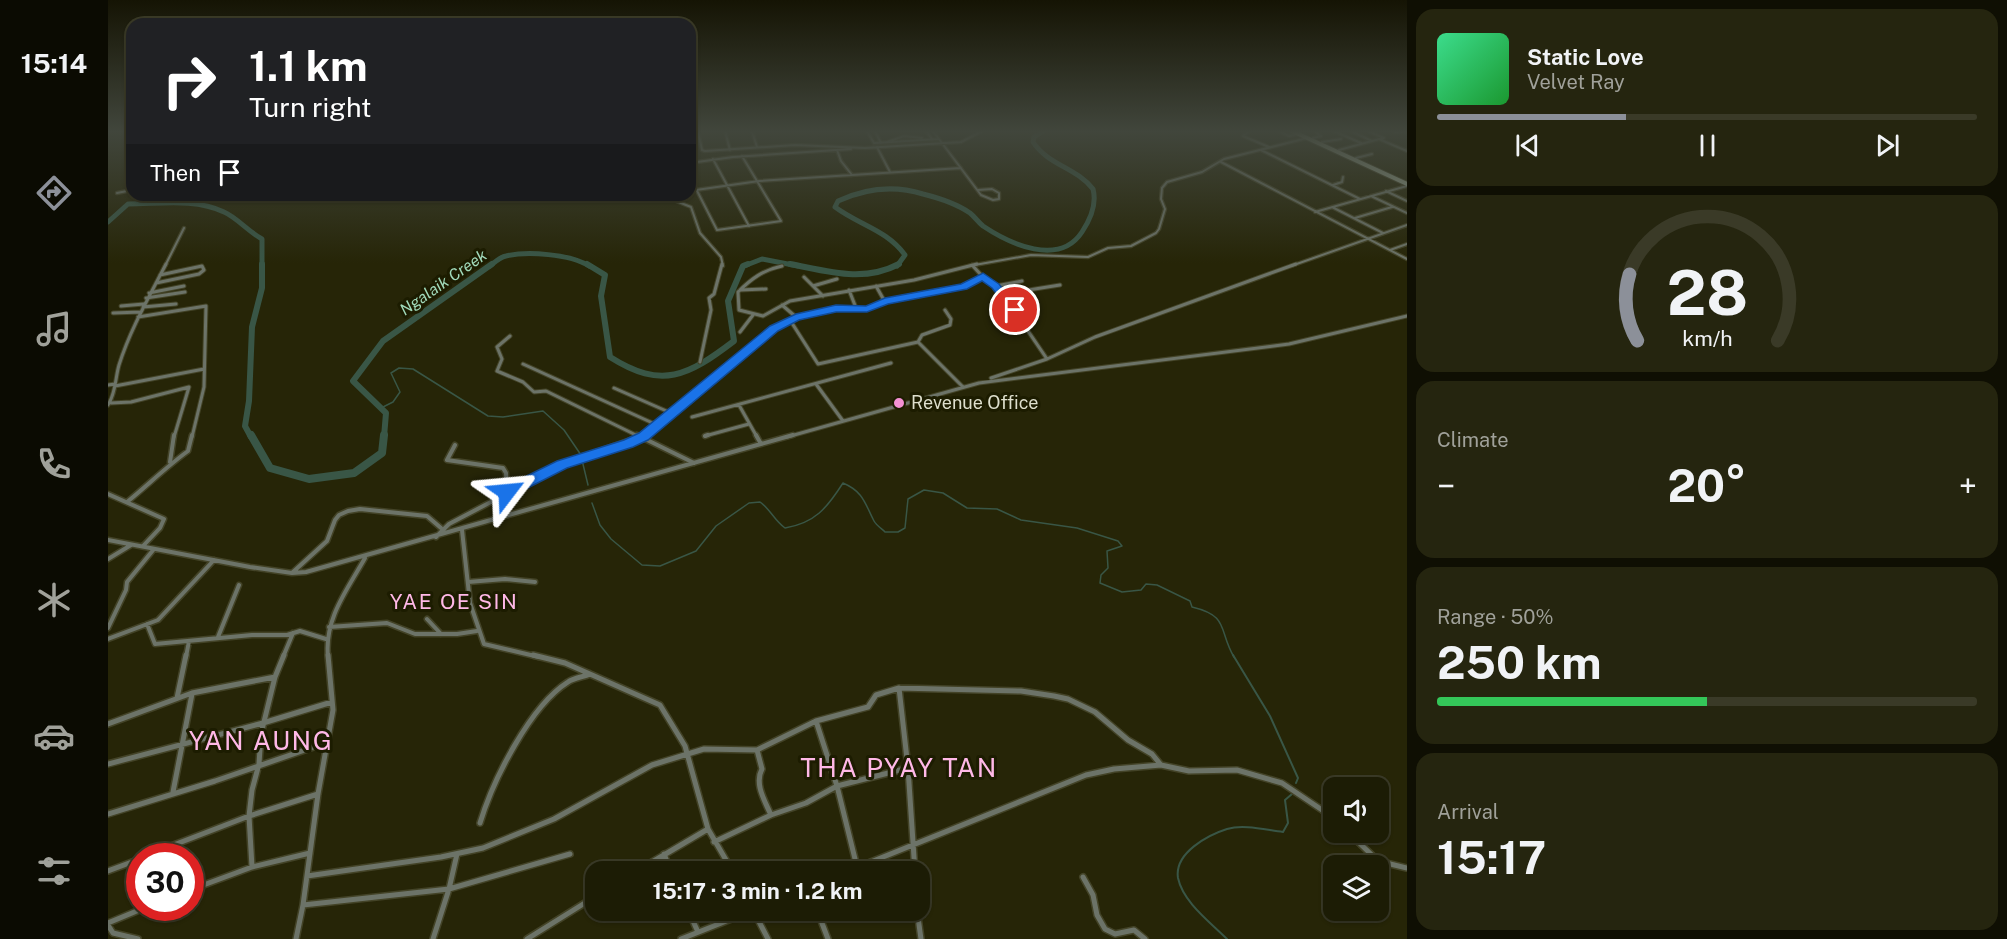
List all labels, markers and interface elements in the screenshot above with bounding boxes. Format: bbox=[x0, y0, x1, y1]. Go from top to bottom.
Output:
text: 1.1 km bbox=[249, 41, 368, 90]
icon: right bbox=[150, 42, 228, 120]
text: Static Love bbox=[1527, 44, 1644, 70]
text: 15:14 bbox=[21, 47, 87, 79]
text: Velvet Ray bbox=[1527, 70, 1625, 94]
text: Turn right bbox=[249, 91, 372, 123]
icon: previous bbox=[1511, 129, 1544, 162]
icon: pause bbox=[1691, 129, 1724, 162]
icon: next bbox=[1871, 129, 1904, 162]
icon: arrive bbox=[213, 156, 246, 189]
text: Then bbox=[150, 160, 201, 186]
icon: directions bbox=[33, 172, 75, 214]
water label: Ngalaik Creek bbox=[396, 245, 491, 319]
text: 28 bbox=[1666, 256, 1748, 329]
pin bbox=[989, 284, 1040, 335]
icon: arrive bbox=[998, 293, 1031, 326]
icon: music bbox=[33, 308, 75, 350]
text: km/h bbox=[1682, 326, 1732, 351]
place label: Revenue Office bbox=[911, 392, 1039, 413]
marker: Revenue Office bbox=[892, 396, 906, 410]
text: Climate bbox=[1437, 428, 1509, 452]
icon: phone bbox=[33, 443, 75, 485]
text: 20° bbox=[1668, 459, 1746, 512]
position arrow bbox=[475, 460, 539, 524]
text: − bbox=[1437, 467, 1455, 505]
text: + bbox=[1959, 467, 1977, 505]
icon: climate bbox=[33, 579, 75, 621]
district label: YAE OE SIN bbox=[390, 589, 518, 614]
text: Range · 50% bbox=[1437, 605, 1554, 629]
text: 250 km bbox=[1437, 636, 1601, 689]
icon: car bbox=[33, 715, 75, 757]
district label: YAN AUNG bbox=[189, 725, 333, 756]
district label: THA PYAY TAN bbox=[800, 752, 998, 783]
map controls bbox=[1323, 777, 1389, 921]
button: sound bbox=[1323, 777, 1389, 843]
text: Arrival bbox=[1437, 800, 1499, 824]
text: 15:17 bbox=[1437, 831, 1546, 884]
speed limit sign: 30 bbox=[126, 843, 204, 921]
icon: filters bbox=[33, 850, 75, 892]
button: layers bbox=[1323, 855, 1389, 921]
text: 15:17 · 3 min · 1.2 km bbox=[653, 878, 862, 904]

